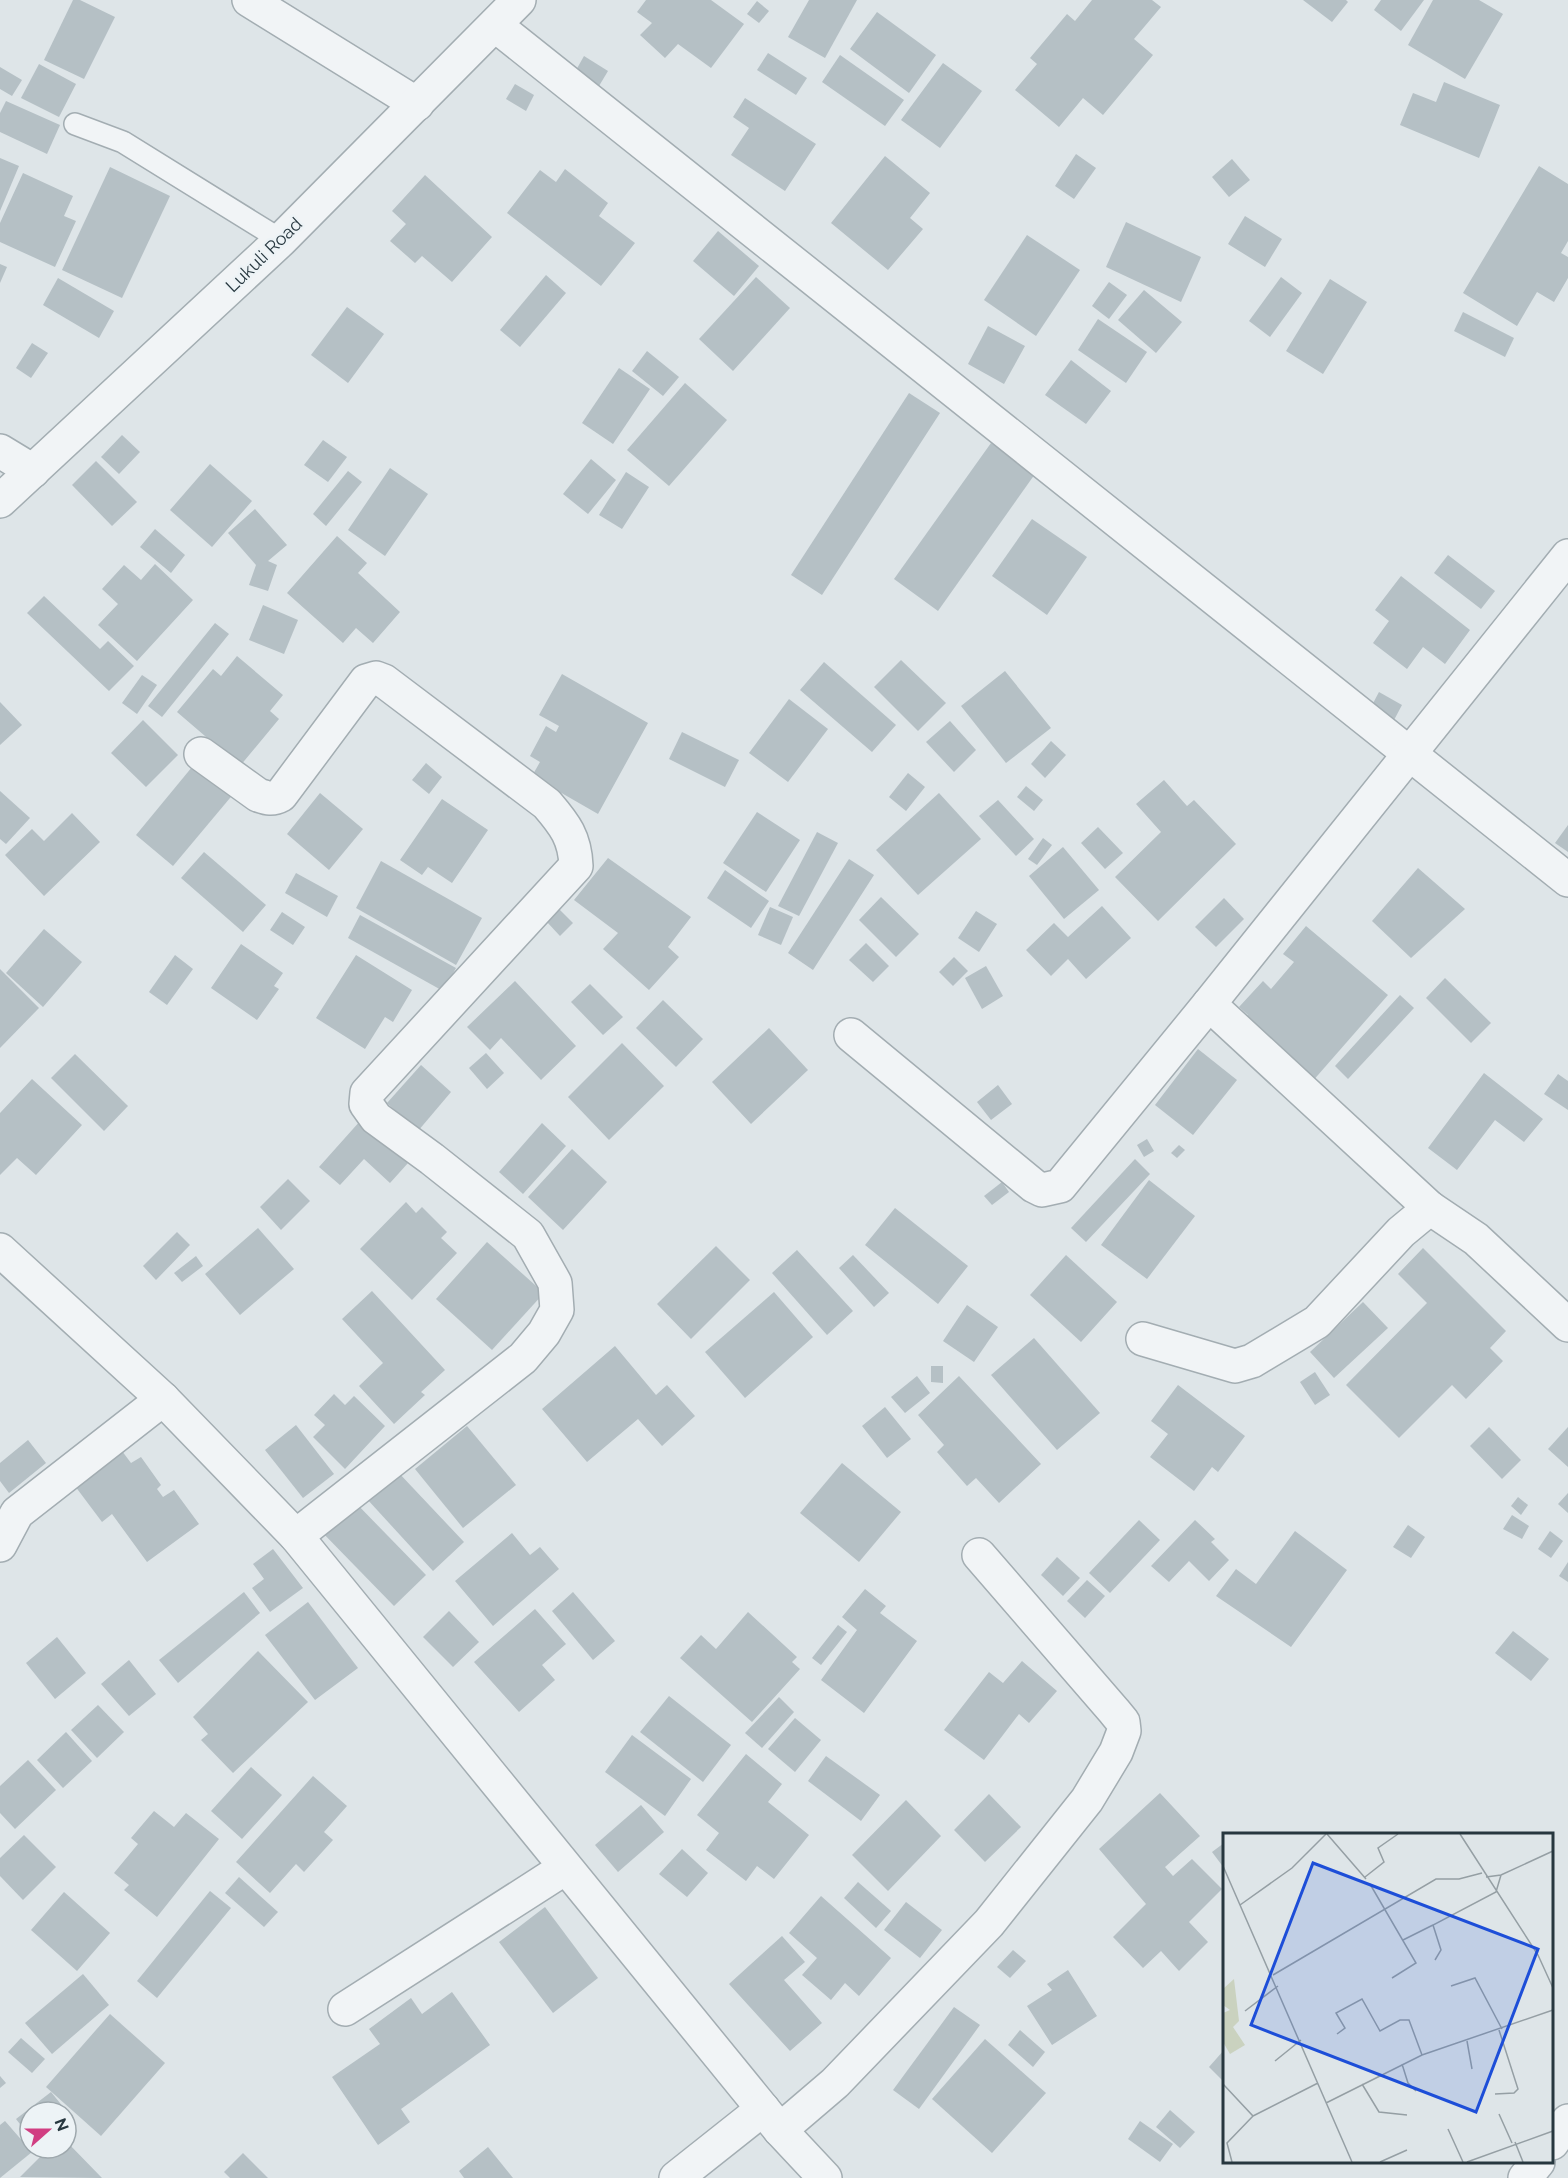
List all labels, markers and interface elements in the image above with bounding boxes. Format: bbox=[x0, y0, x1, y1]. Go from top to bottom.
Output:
street label: Lukuli Road bbox=[221, 213, 306, 296]
inset map bbox=[1223, 1833, 1553, 2163]
north arrow bbox=[18, 2100, 78, 2160]
text: N bbox=[50, 2116, 73, 2134]

